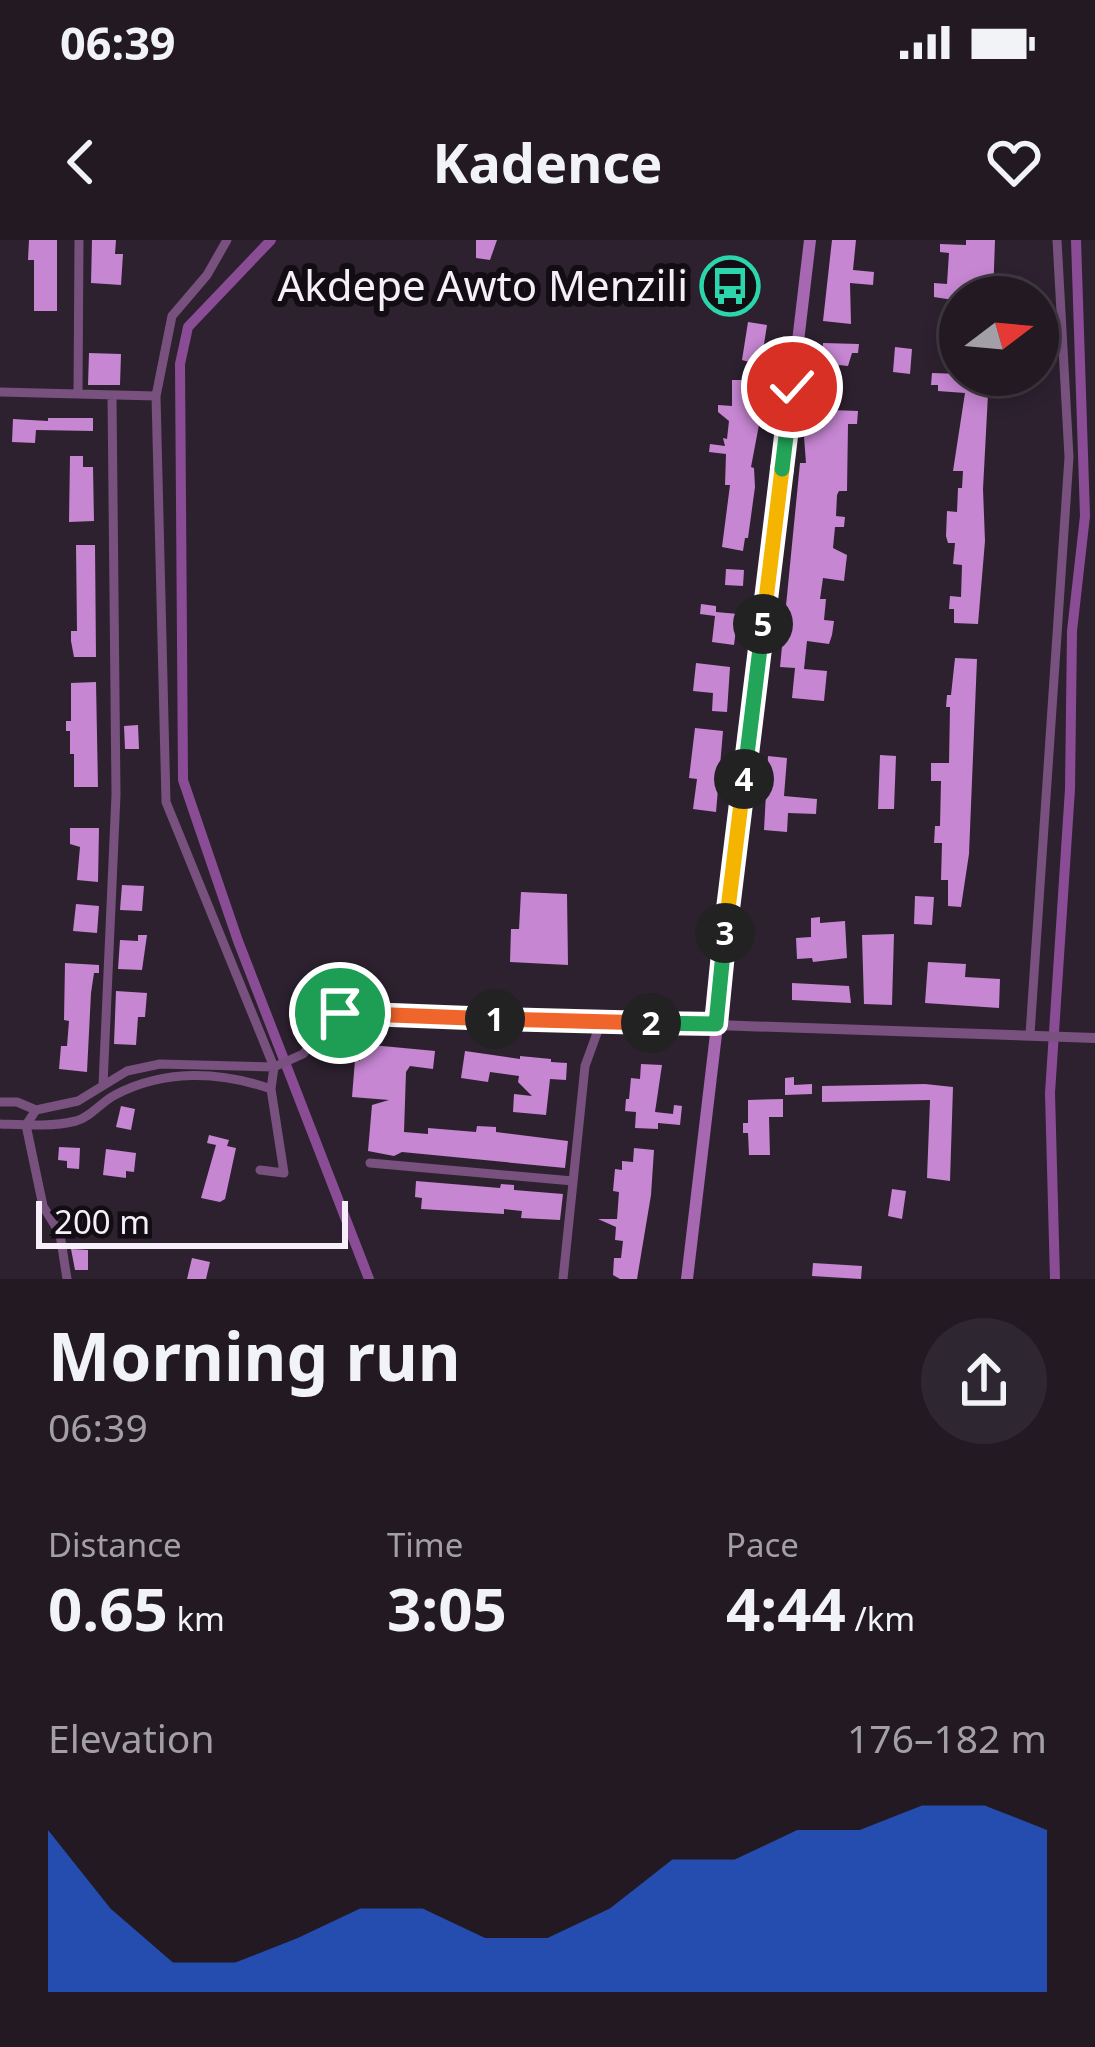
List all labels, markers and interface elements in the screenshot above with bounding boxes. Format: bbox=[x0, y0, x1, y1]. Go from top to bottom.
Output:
text: 06:39 bbox=[60, 12, 176, 73]
text: Kadence bbox=[433, 125, 662, 199]
icon: back bbox=[48, 129, 114, 195]
icon: heart bbox=[981, 129, 1047, 195]
bus stop icon: Akdepe Awto Menzili bbox=[699, 255, 761, 317]
place label: Akdepe Awto Menzili bbox=[277, 256, 688, 313]
north arrow bbox=[939, 276, 1059, 396]
map controls bbox=[939, 276, 1059, 396]
pin bbox=[741, 336, 843, 438]
icon: check bbox=[759, 354, 825, 420]
pin: 5 bbox=[733, 594, 793, 654]
text: 5 bbox=[754, 601, 772, 646]
pin: 4 bbox=[714, 749, 774, 809]
text: 4 bbox=[735, 756, 753, 801]
pin: 3 bbox=[695, 903, 755, 963]
text: 3 bbox=[716, 910, 734, 955]
pin bbox=[289, 962, 391, 1064]
icon: arrive bbox=[307, 980, 373, 1046]
pin: 1 bbox=[465, 989, 525, 1049]
pin: 2 bbox=[621, 993, 681, 1053]
text: 1 bbox=[486, 996, 504, 1041]
text: 2 bbox=[642, 1000, 660, 1045]
scale bar bbox=[36, 1195, 348, 1248]
text: 200 m bbox=[54, 1199, 150, 1244]
text: Morning run bbox=[48, 1310, 461, 1400]
button: share bbox=[921, 1318, 1047, 1444]
text: 06:39 bbox=[48, 1400, 148, 1453]
text: Distance bbox=[48, 1522, 182, 1567]
text: Time bbox=[387, 1522, 463, 1567]
text: Pace bbox=[726, 1522, 799, 1567]
text: 0.65 bbox=[48, 1567, 168, 1649]
text: 3:05 bbox=[387, 1567, 507, 1649]
text: 4:44 bbox=[726, 1567, 846, 1649]
text: km bbox=[168, 1596, 225, 1641]
text: /km bbox=[846, 1596, 915, 1641]
text: Elevation bbox=[48, 1711, 215, 1764]
text: 176–182 m bbox=[847, 1711, 1047, 1764]

